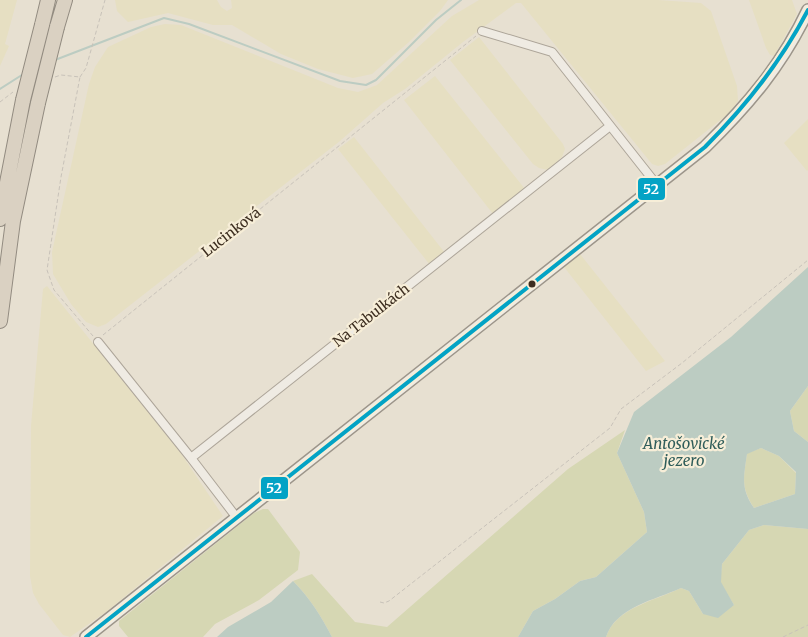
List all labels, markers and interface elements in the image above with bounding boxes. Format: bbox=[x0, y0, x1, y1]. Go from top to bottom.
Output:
line badge: 52 bbox=[637, 177, 666, 201]
text: 52 bbox=[643, 180, 659, 198]
street label: Lucinková bbox=[198, 203, 265, 261]
street label: Na Tabulkách bbox=[329, 279, 413, 351]
unlabelled marker bbox=[527, 279, 537, 289]
water label: Antošovické jezero bbox=[642, 434, 725, 470]
line badge: 52 bbox=[260, 476, 289, 500]
text: 52 bbox=[266, 479, 282, 497]

